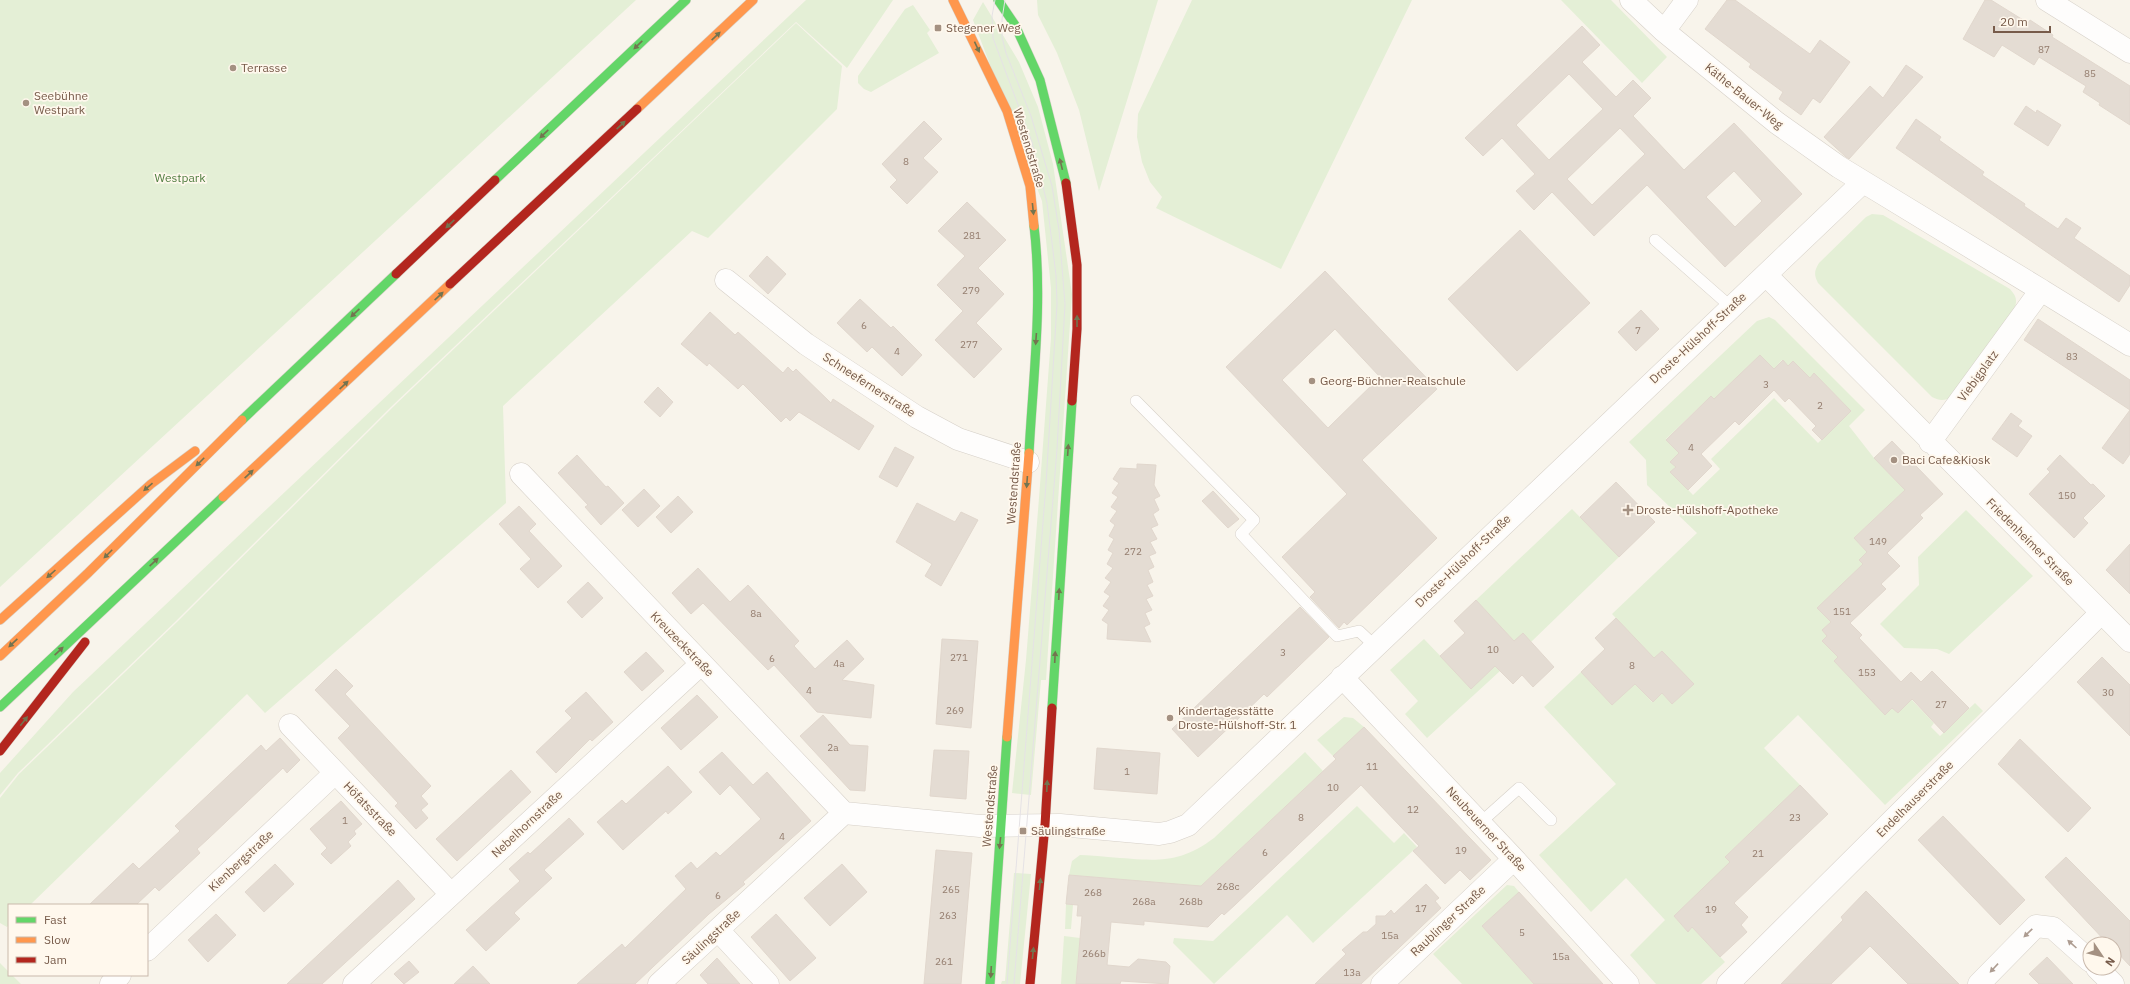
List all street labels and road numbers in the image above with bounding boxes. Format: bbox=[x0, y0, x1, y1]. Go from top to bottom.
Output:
street label: Käthe-Bauer-Weg bbox=[1702, 59, 1787, 132]
street label: Westendstraße bbox=[1010, 106, 1049, 190]
street label: Droste-Hülshoff-Straße bbox=[1646, 289, 1749, 386]
street label: Viebigplatz bbox=[1954, 347, 2001, 404]
street label: Schneefernerstraße bbox=[820, 349, 919, 420]
street label: Westendstraße bbox=[1003, 441, 1024, 525]
street label: Friedenheimer Straße bbox=[1983, 495, 2078, 589]
street label: Droste-Hülshoff-Straße bbox=[1412, 511, 1514, 610]
street label: Kreuzeckstraße bbox=[648, 608, 717, 680]
street label: Endelhauserstraße bbox=[1873, 757, 1956, 840]
street label: Westendstraße bbox=[978, 764, 1001, 848]
street label: Höfatsstraße bbox=[341, 778, 400, 839]
street label: Neubeuerner Straße bbox=[1443, 783, 1530, 874]
street label: Nebelhornstraße bbox=[488, 787, 566, 860]
street label: Kienbergstraße bbox=[205, 827, 276, 894]
street label: Raublinger Straße bbox=[1407, 882, 1489, 959]
street label: Säulingstraße bbox=[678, 905, 743, 968]

